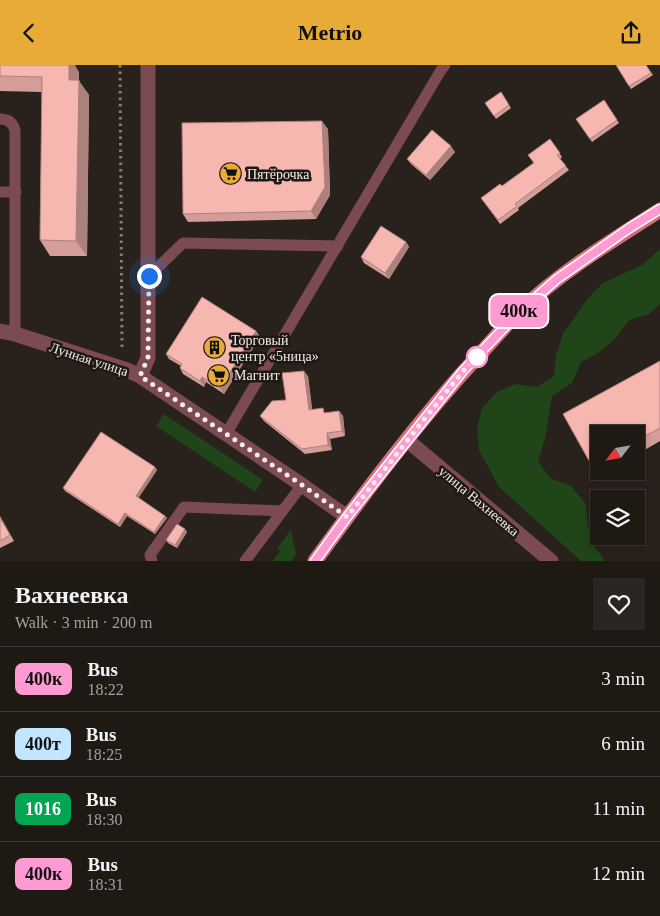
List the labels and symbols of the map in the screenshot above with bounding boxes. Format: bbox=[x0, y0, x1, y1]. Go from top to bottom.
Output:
supermarket icon: Пятёрочка bbox=[219, 162, 243, 186]
place label: Пятёрочка bbox=[247, 167, 310, 182]
your location bbox=[137, 264, 162, 289]
line badge: 400к bbox=[484, 295, 554, 327]
place label: Торговый центр «5ница» bbox=[231, 333, 319, 364]
building icon: Торговый центр «5ница» bbox=[203, 336, 227, 360]
street label: Лунная улица bbox=[48, 340, 131, 379]
unlabelled marker bbox=[466, 346, 488, 368]
supermarket icon: Магнит bbox=[206, 363, 230, 387]
place label: Магнит bbox=[234, 368, 280, 383]
north arrow bbox=[590, 425, 645, 480]
street label: улица Вахнеевка bbox=[436, 464, 522, 540]

